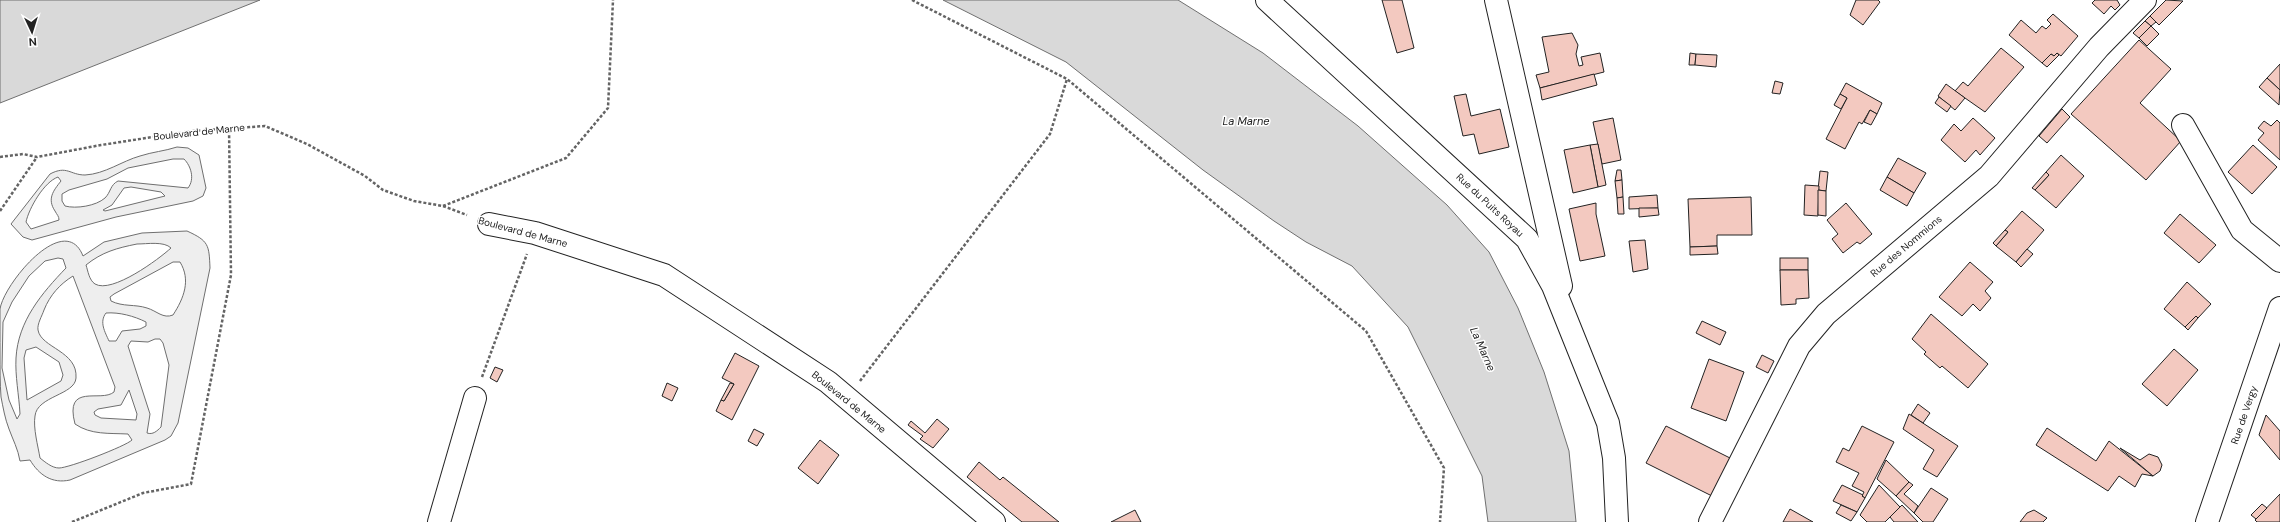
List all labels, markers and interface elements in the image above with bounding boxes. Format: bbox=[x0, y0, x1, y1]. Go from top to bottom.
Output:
north arrow bbox=[12, 12, 52, 52]
text: N bbox=[28, 35, 37, 49]
water label: La Marne bbox=[1223, 114, 1269, 128]
street label: Boulevard de Marne bbox=[153, 121, 246, 143]
street label: Rue du Puits Royau bbox=[1453, 170, 1527, 240]
street label: Rue des Nommions bbox=[1868, 212, 1944, 280]
street label: Boulevard de Marne bbox=[477, 214, 569, 250]
water label: La Marne bbox=[1467, 325, 1499, 373]
street label: Boulevard de Marne bbox=[809, 368, 889, 436]
street label: Rue de Vergy bbox=[2228, 384, 2260, 446]

